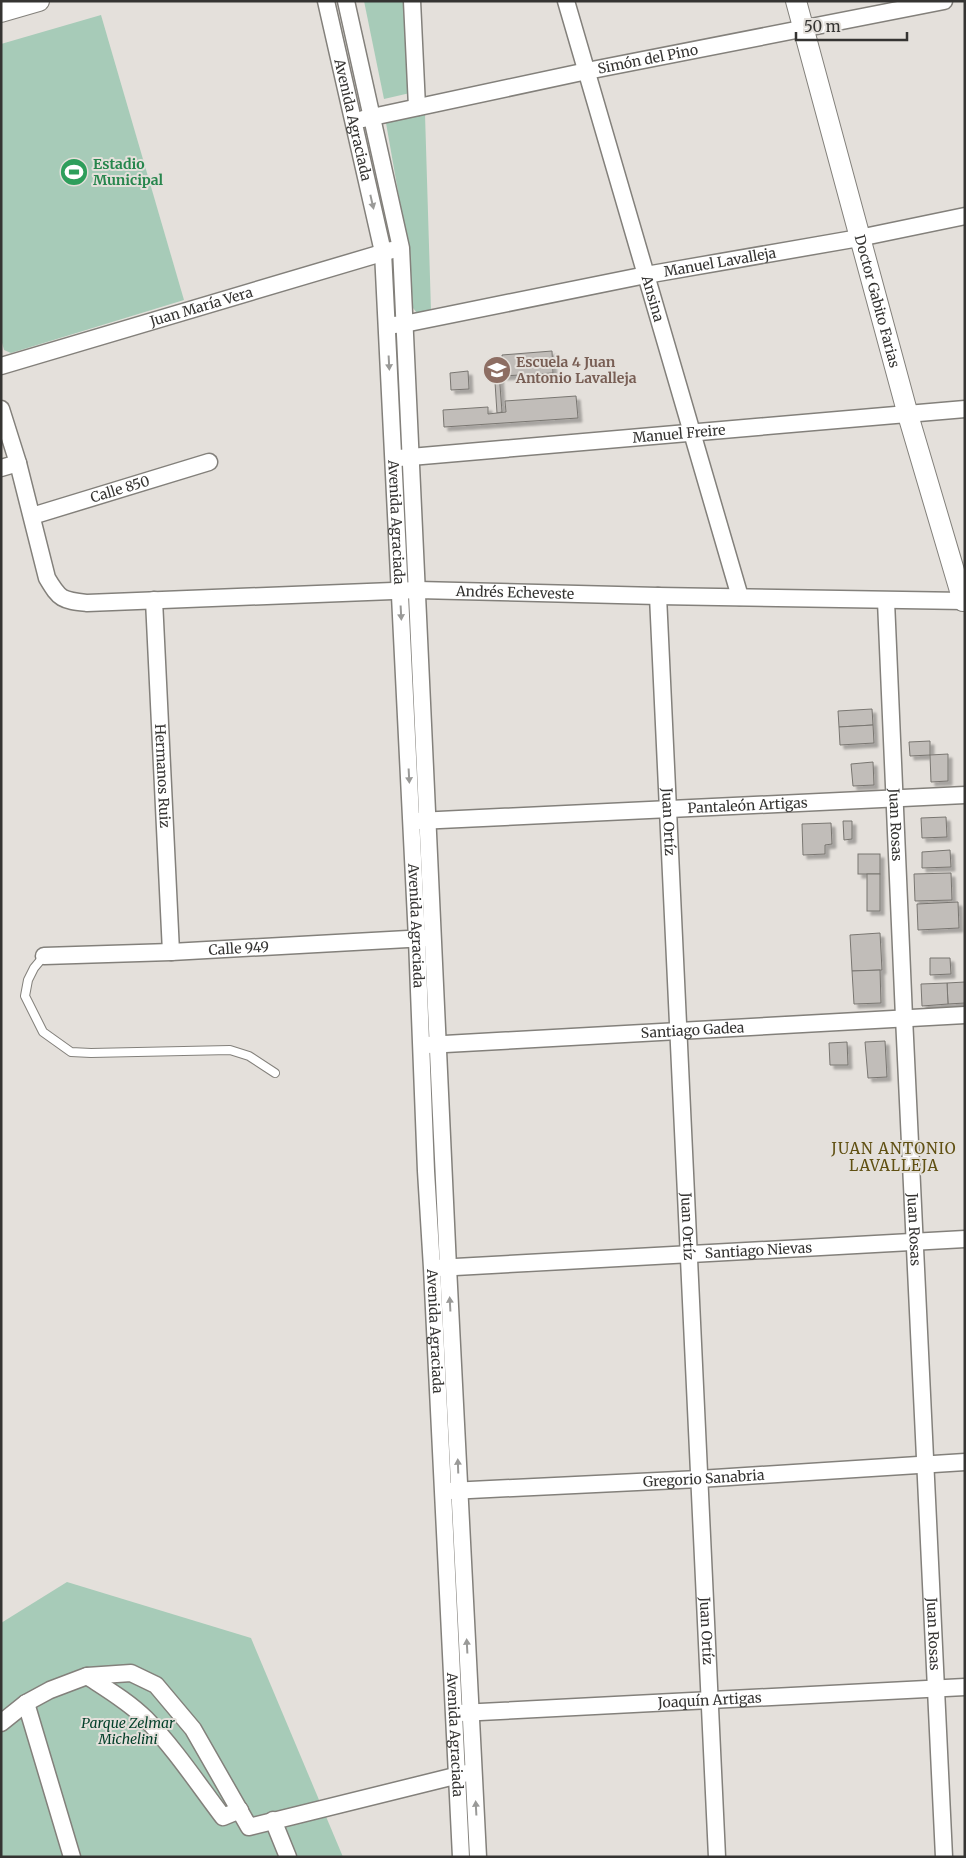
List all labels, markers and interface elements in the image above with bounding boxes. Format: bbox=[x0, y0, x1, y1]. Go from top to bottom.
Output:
scale bar bbox=[796, 10, 907, 42]
text: 50 m bbox=[804, 17, 841, 36]
street label: Simón del Pino bbox=[596, 40, 699, 78]
street label: Avenida Agraciada bbox=[330, 56, 376, 183]
place label: Estadio Municipal bbox=[93, 155, 164, 189]
sports icon: Estadio Municipal bbox=[59, 157, 89, 187]
one-way arrow bbox=[368, 195, 376, 210]
street label: Doctor Gabito Farias bbox=[851, 233, 904, 370]
street label: Manuel Lavalleja bbox=[662, 243, 778, 281]
street label: Ansina bbox=[637, 272, 668, 324]
street label: Juan María Vera bbox=[147, 283, 255, 331]
place label: Escuela 4 Juan Antonio Lavalleja bbox=[515, 353, 637, 387]
school or university icon: Escuela 4 Juan Antonio Lavalleja bbox=[482, 355, 512, 385]
one-way arrow bbox=[385, 356, 393, 372]
street label: Manuel Freire bbox=[632, 421, 726, 447]
street label: Avenida Agraciada bbox=[384, 459, 408, 585]
street label: Calle 850 bbox=[88, 472, 152, 507]
street label: Andrés Echeveste bbox=[455, 582, 574, 603]
one-way arrow bbox=[398, 605, 406, 621]
street label: Hermanos Ruiz bbox=[151, 723, 174, 829]
one-way arrow bbox=[405, 768, 413, 784]
street label: Juan Ortíz bbox=[658, 786, 679, 856]
street label: Juan Rosas bbox=[885, 787, 906, 862]
street label: Pantaleón Artigas bbox=[687, 793, 808, 817]
street label: Avenida Agraciada bbox=[404, 862, 428, 989]
street label: Calle 949 bbox=[208, 938, 270, 959]
street label: Santiago Gadea bbox=[640, 1018, 745, 1042]
district label: JUAN ANTONIO LAVALLEJA bbox=[830, 1139, 957, 1175]
street label: Juan Ortíz bbox=[677, 1191, 698, 1261]
street label: Juan Rosas bbox=[903, 1192, 925, 1266]
street label: Santiago Nievas bbox=[704, 1238, 813, 1262]
street label: Avenida Agraciada bbox=[423, 1268, 447, 1395]
one-way arrow bbox=[446, 1295, 454, 1311]
one-way arrow bbox=[454, 1458, 462, 1474]
street label: Gregorio Sanabria bbox=[643, 1466, 765, 1491]
street label: Juan Ortíz bbox=[696, 1596, 717, 1666]
street label: Juan Rosas bbox=[923, 1596, 944, 1671]
one-way arrow bbox=[463, 1638, 471, 1654]
street label: Avenida Agraciada bbox=[443, 1671, 467, 1798]
street label: Joaquín Artigas bbox=[656, 1688, 762, 1712]
park label: Parque Zelmar Michelini bbox=[81, 1714, 175, 1748]
one-way arrow bbox=[471, 1800, 479, 1816]

